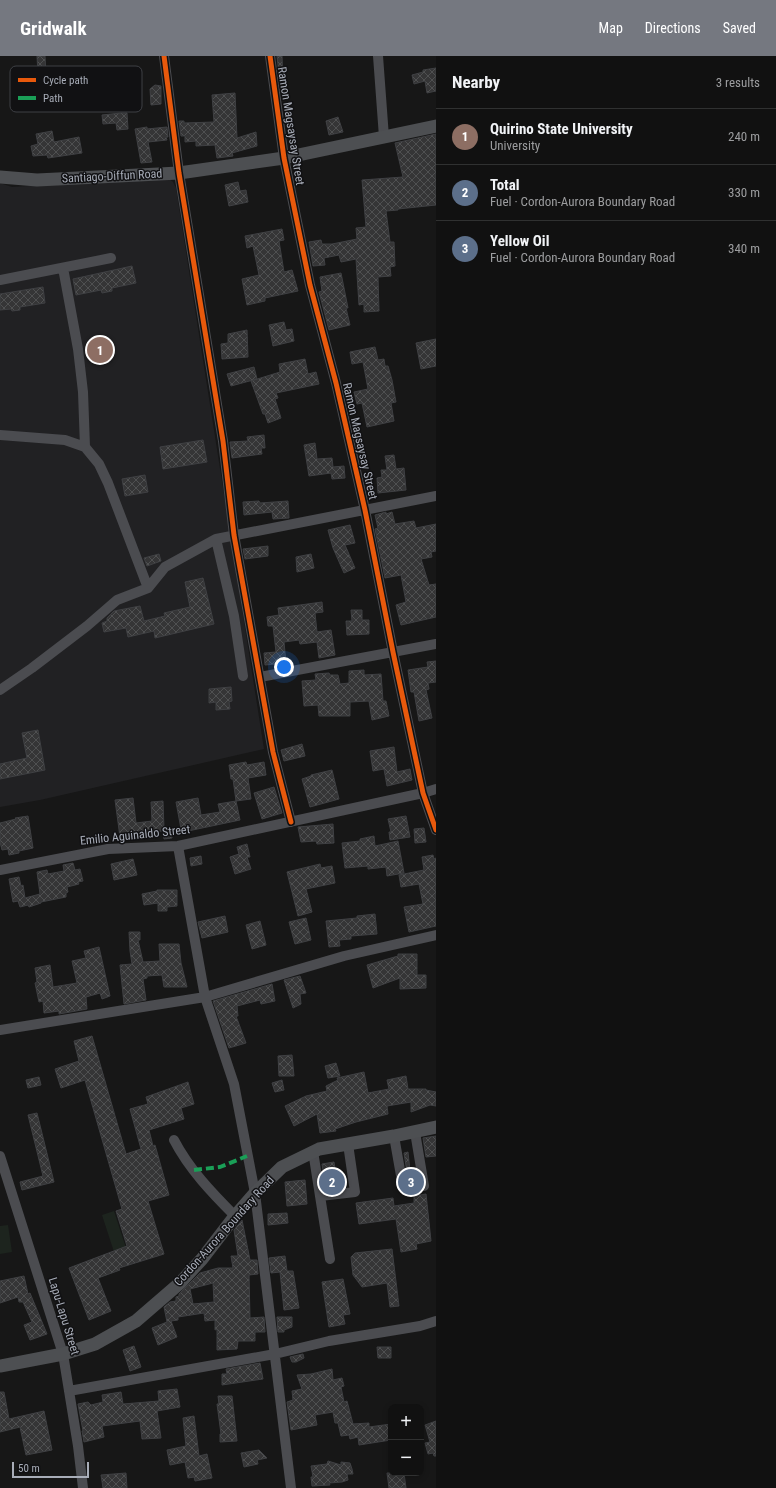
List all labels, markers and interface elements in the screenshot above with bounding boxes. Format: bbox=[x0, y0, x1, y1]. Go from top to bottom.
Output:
text: Gridwalk bbox=[20, 17, 86, 40]
text: Map bbox=[599, 20, 623, 36]
text: Directions bbox=[645, 20, 701, 36]
text: Saved bbox=[723, 20, 756, 36]
legend bbox=[10, 66, 142, 112]
street label: Ramon Magsaysay Street bbox=[275, 66, 307, 187]
text: Nearby bbox=[452, 72, 500, 92]
text: Cycle path bbox=[43, 74, 88, 87]
text: 3 results bbox=[716, 75, 760, 90]
text: Path bbox=[43, 92, 63, 105]
text: Quirino State University bbox=[490, 120, 633, 138]
text: 1 bbox=[462, 129, 468, 144]
text: 240 m bbox=[728, 129, 760, 144]
text: University bbox=[490, 138, 540, 153]
street label: Santiago-Diffun Road bbox=[61, 166, 163, 186]
text: Total bbox=[490, 176, 520, 194]
text: 2 bbox=[462, 185, 468, 200]
text: 330 m bbox=[728, 185, 760, 200]
text: Fuel · Cordon-Aurora Boundary Road bbox=[490, 194, 675, 209]
text: Yellow Oil bbox=[490, 232, 549, 250]
text: 3 bbox=[462, 241, 468, 256]
text: 340 m bbox=[728, 241, 760, 256]
text: Fuel · Cordon-Aurora Boundary Road bbox=[490, 250, 675, 265]
pin: 1 bbox=[87, 335, 113, 365]
street label: Ramon Magsaysay Street bbox=[340, 381, 380, 501]
your location bbox=[274, 657, 294, 677]
street label: Emilio Aguinaldo Street bbox=[79, 822, 191, 848]
pin: 2 bbox=[319, 1167, 345, 1197]
pin: 3 bbox=[398, 1167, 424, 1197]
street label: Cordon-Aurora Boundary Road bbox=[171, 1173, 277, 1289]
street label: Lapu-Lapu Street bbox=[46, 1276, 83, 1357]
map controls bbox=[388, 1404, 424, 1476]
button: + bbox=[388, 1404, 424, 1440]
button: − bbox=[388, 1440, 424, 1476]
scale bar bbox=[12, 1460, 89, 1479]
text: 50 m bbox=[18, 1462, 40, 1475]

